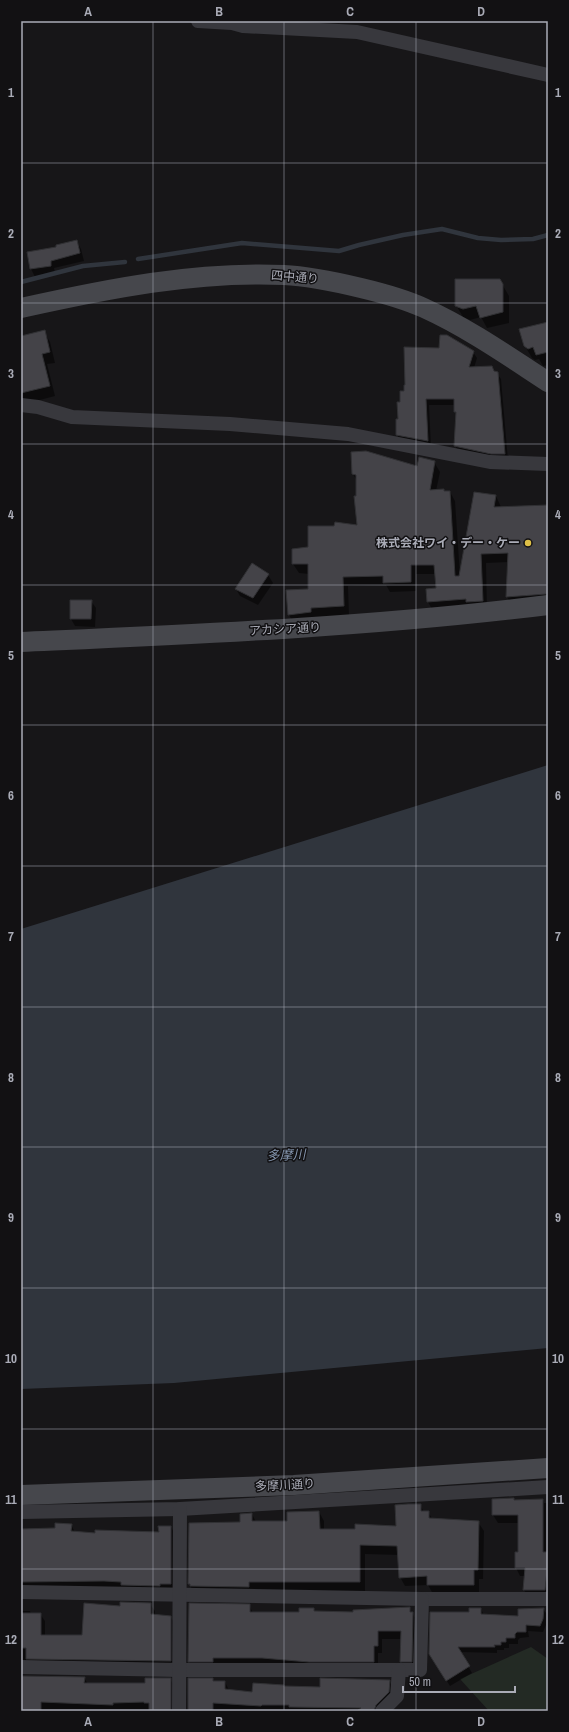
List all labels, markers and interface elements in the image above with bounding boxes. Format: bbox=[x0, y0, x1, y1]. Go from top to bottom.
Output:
text: A bbox=[84, 3, 92, 20]
text: B bbox=[215, 3, 223, 20]
text: C bbox=[346, 3, 354, 20]
text: D bbox=[477, 3, 485, 20]
text: 1 bbox=[8, 84, 14, 101]
text: 1 bbox=[555, 84, 561, 101]
text: 2 bbox=[8, 225, 14, 242]
text: 2 bbox=[555, 225, 561, 242]
street label: 四中通り bbox=[270, 267, 320, 287]
text: 3 bbox=[8, 365, 14, 382]
text: 3 bbox=[555, 365, 561, 382]
text: 4 bbox=[8, 506, 14, 523]
text: 4 bbox=[555, 506, 561, 523]
place label: 株式会社ワイ・デー・ケー bbox=[376, 535, 520, 551]
marker: 株式会社ワイ・デー・ケー bbox=[523, 538, 533, 548]
street label: アカシア通り bbox=[249, 619, 321, 639]
text: 5 bbox=[8, 647, 14, 664]
text: 5 bbox=[555, 647, 561, 664]
text: 6 bbox=[8, 787, 14, 804]
text: 6 bbox=[555, 787, 561, 804]
text: 7 bbox=[8, 928, 14, 945]
text: 7 bbox=[555, 928, 561, 945]
text: 8 bbox=[8, 1069, 14, 1086]
text: 8 bbox=[555, 1069, 561, 1086]
water label: 多摩川 bbox=[266, 1146, 308, 1164]
text: 9 bbox=[8, 1209, 14, 1226]
text: 9 bbox=[555, 1209, 561, 1226]
text: 10 bbox=[5, 1350, 17, 1367]
text: 10 bbox=[552, 1350, 564, 1367]
street label: 多摩川通り bbox=[255, 1475, 315, 1495]
text: 11 bbox=[5, 1491, 17, 1508]
text: 11 bbox=[552, 1491, 564, 1508]
text: 12 bbox=[5, 1631, 17, 1648]
text: 12 bbox=[552, 1631, 564, 1648]
scale bar bbox=[403, 1668, 515, 1694]
text: 50 m bbox=[409, 1674, 431, 1690]
text: A bbox=[84, 1713, 92, 1730]
text: B bbox=[215, 1713, 223, 1730]
text: C bbox=[346, 1713, 354, 1730]
text: D bbox=[477, 1713, 485, 1730]

